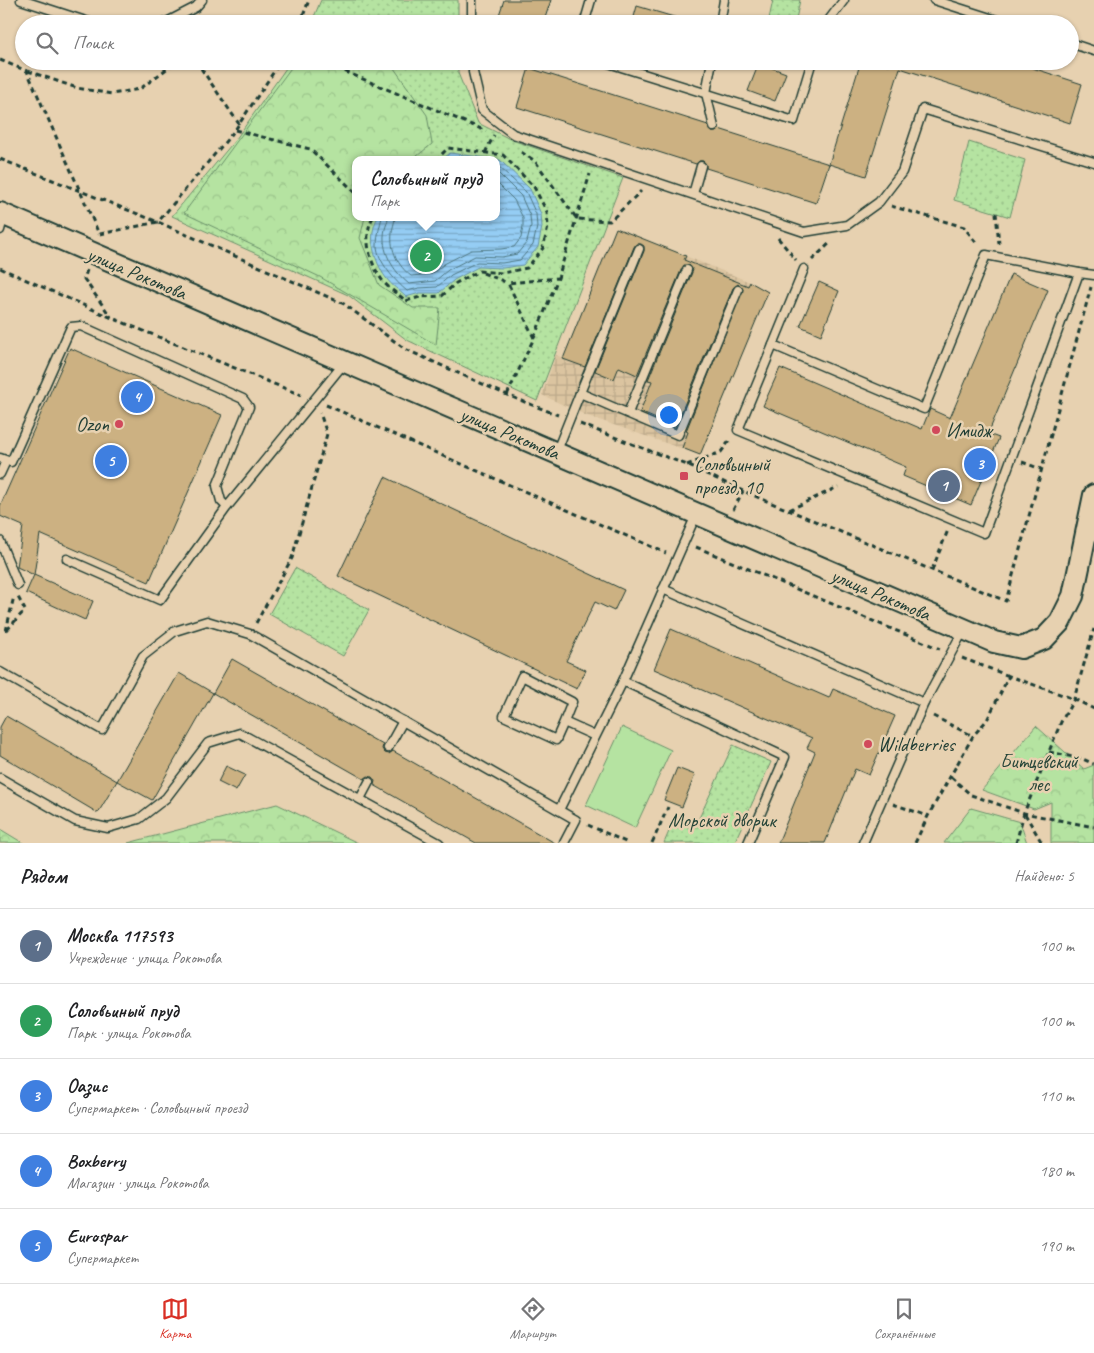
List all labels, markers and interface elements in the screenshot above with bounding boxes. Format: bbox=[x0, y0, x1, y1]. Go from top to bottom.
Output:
search box bbox=[15, 15, 1079, 70]
icon: search bbox=[33, 29, 61, 57]
text: Поиск bbox=[73, 31, 113, 55]
popup bbox=[352, 156, 500, 221]
text: Соловьиный пруд bbox=[370, 167, 482, 191]
text: Парк bbox=[370, 191, 399, 211]
pin: 2 bbox=[410, 237, 442, 275]
street label: улица Рокотова bbox=[83, 241, 191, 306]
pin: 4 bbox=[121, 378, 153, 416]
street label: улица Рокотова bbox=[456, 401, 564, 466]
your location bbox=[656, 402, 682, 428]
place label: Ozon bbox=[76, 412, 110, 437]
marker: Ozon bbox=[113, 418, 125, 430]
place label: Имидж bbox=[946, 418, 994, 443]
marker: Имидж bbox=[930, 424, 942, 436]
pin: 5 bbox=[95, 442, 127, 480]
pin: 3 bbox=[964, 445, 996, 483]
place label: Соловьиный проезд, 10 bbox=[694, 452, 772, 500]
pin: 1 bbox=[928, 467, 960, 505]
marker: Соловьиный проезд, 10 bbox=[678, 470, 690, 482]
street label: улица Рокотова bbox=[827, 562, 935, 627]
place label: Wildberries bbox=[878, 732, 957, 757]
marker: Wildberries bbox=[862, 738, 874, 750]
park label: Битцевский лес bbox=[1000, 749, 1080, 797]
park label: Морской дворик bbox=[668, 808, 777, 833]
text: Рядом bbox=[20, 863, 67, 889]
text: Найдено: 5 bbox=[1014, 866, 1074, 886]
text: Москва 117593 bbox=[67, 924, 173, 948]
text: 1 bbox=[32, 936, 40, 956]
text: 100 m bbox=[1040, 936, 1074, 956]
text: Учреждение · улица Рокотова bbox=[67, 948, 221, 968]
text: Соловьиный пруд bbox=[67, 999, 179, 1023]
text: 2 bbox=[32, 1011, 40, 1031]
text: 100 m bbox=[1040, 1011, 1074, 1031]
text: Парк · улица Рокотова bbox=[67, 1023, 191, 1043]
text: Оазис bbox=[67, 1074, 107, 1098]
text: 3 bbox=[32, 1086, 40, 1106]
text: 110 m bbox=[1040, 1086, 1074, 1106]
text: Супермаркет · Соловьиный проезд bbox=[67, 1098, 247, 1118]
text: Boxberry bbox=[67, 1149, 125, 1173]
text: 4 bbox=[32, 1161, 40, 1181]
text: 180 m bbox=[1040, 1161, 1074, 1181]
text: Магазин · улица Рокотова bbox=[67, 1173, 209, 1193]
text: Eurospar bbox=[67, 1224, 127, 1248]
text: 5 bbox=[33, 1236, 39, 1256]
text: 190 m bbox=[1040, 1236, 1074, 1256]
text: Супермаркет bbox=[67, 1248, 138, 1268]
tab: Карта bbox=[159, 1295, 191, 1342]
tab: Маршрут bbox=[510, 1295, 556, 1342]
tab: Сохранённые bbox=[874, 1295, 935, 1342]

